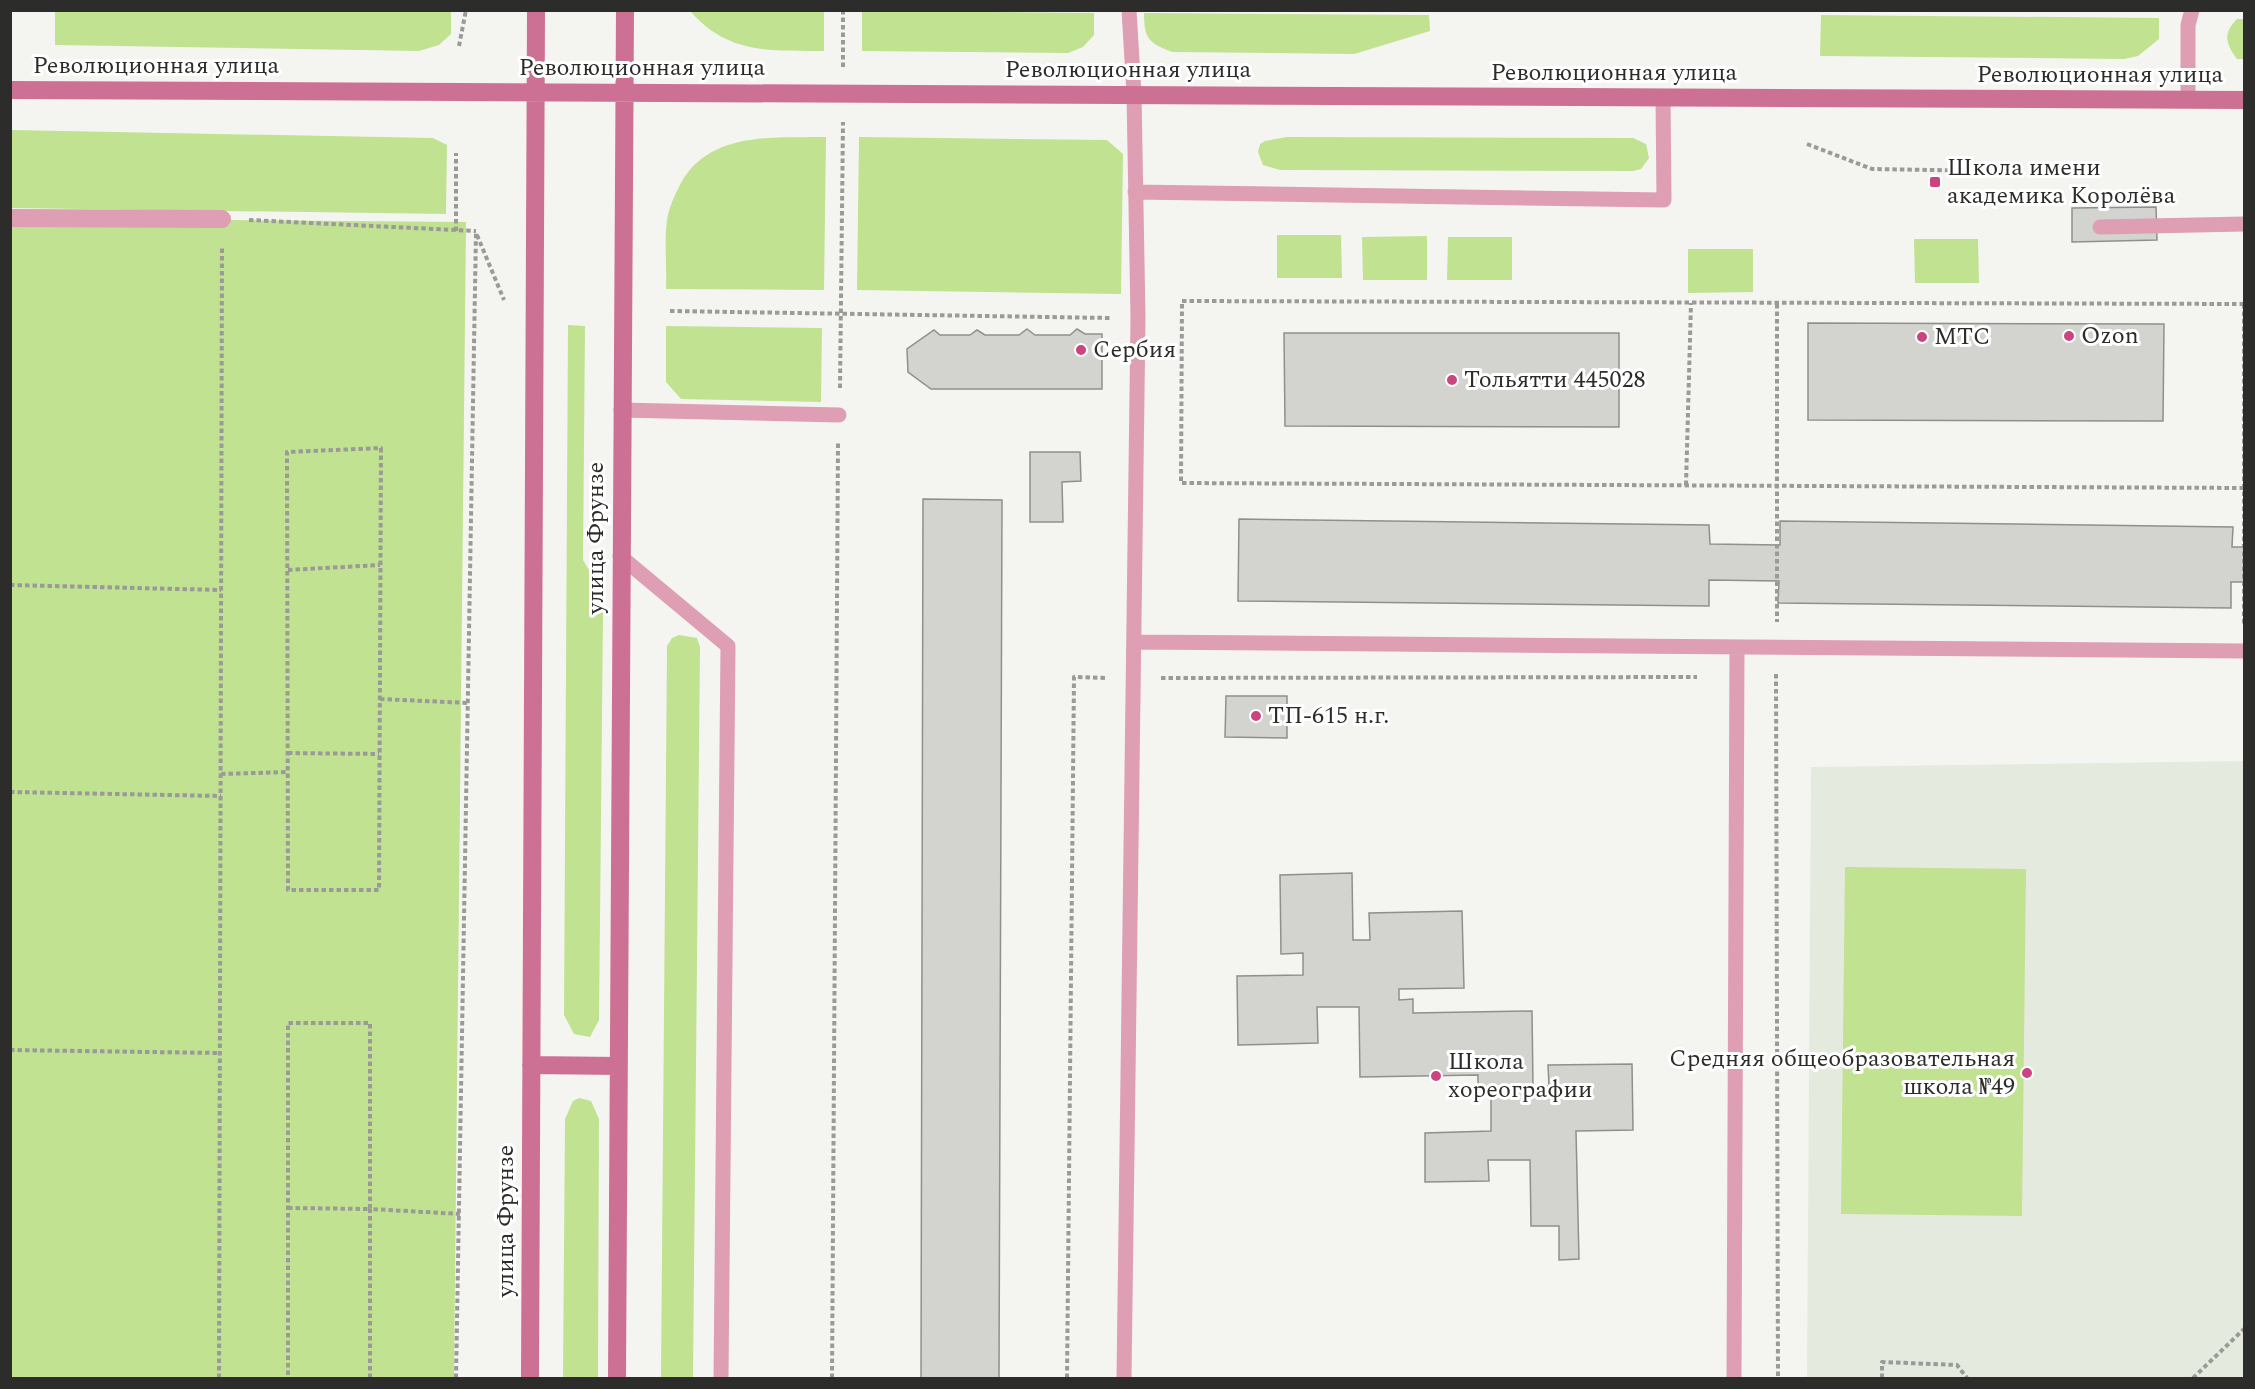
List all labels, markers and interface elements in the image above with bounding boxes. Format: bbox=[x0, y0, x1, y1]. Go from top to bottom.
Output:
street label: Революционная улица bbox=[33, 48, 280, 84]
street label: Революционная улица bbox=[519, 50, 766, 86]
street label: Революционная улица bbox=[1005, 52, 1252, 88]
street label: Революционная улица bbox=[1491, 55, 1738, 91]
street label: Революционная улица bbox=[1977, 57, 2224, 93]
place label: Школа имени академика Королёва bbox=[1947, 150, 2176, 214]
marker: Школа имени академика Королёва bbox=[1928, 175, 1942, 189]
place label: Ozon bbox=[2081, 318, 2139, 354]
place label: МТС bbox=[1934, 319, 1990, 355]
marker: Ozon bbox=[2062, 329, 2076, 343]
marker: МТС bbox=[1915, 330, 1929, 344]
place label: Сербия bbox=[1093, 332, 1176, 368]
marker: Сербия bbox=[1074, 343, 1088, 357]
place label: Тольятти 445028 bbox=[1464, 362, 1646, 398]
marker: Тольятти 445028 bbox=[1445, 373, 1459, 387]
street label: улица Фрунзе bbox=[578, 462, 614, 615]
place label: ТП-615 н.г. bbox=[1268, 698, 1389, 734]
marker: ТП-615 н.г. bbox=[1249, 709, 1263, 723]
place label: Средняя общеобразовательная школа №49 bbox=[1669, 1041, 2015, 1105]
place label: Школа хореографии bbox=[1448, 1044, 1592, 1108]
marker: Средняя общеобразовательная школа №49 bbox=[2020, 1066, 2034, 1080]
marker: Школа хореографии bbox=[1429, 1069, 1443, 1083]
street label: улица Фрунзе bbox=[488, 1145, 524, 1298]

